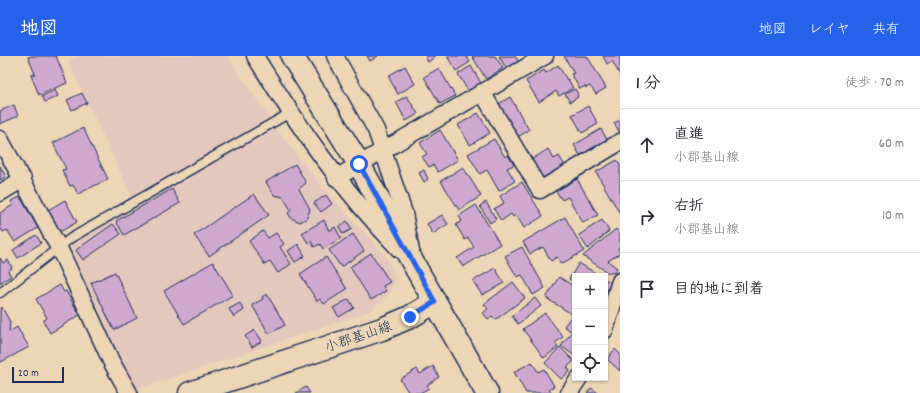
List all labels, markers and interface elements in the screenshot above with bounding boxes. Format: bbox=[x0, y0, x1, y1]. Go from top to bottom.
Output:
text: 地図 bbox=[20, 17, 58, 44]
text: 地図 bbox=[759, 20, 787, 40]
text: レイヤ bbox=[809, 20, 850, 40]
text: 共有 bbox=[872, 20, 900, 40]
text: 1 分 bbox=[636, 73, 661, 97]
text: 徒歩 · 70 m bbox=[845, 74, 904, 93]
text: 直進 bbox=[674, 124, 704, 146]
icon: ahead bbox=[636, 134, 658, 156]
text: 60 m bbox=[879, 135, 904, 154]
text: 小郡基山線 bbox=[674, 149, 739, 168]
route start bbox=[350, 155, 368, 173]
text: 右折 bbox=[674, 196, 704, 218]
icon: right bbox=[636, 206, 658, 228]
text: 10 m bbox=[882, 207, 904, 226]
text: 小郡基山線 bbox=[674, 221, 739, 240]
map controls bbox=[572, 273, 608, 381]
button: + bbox=[572, 273, 608, 309]
icon: arrive bbox=[636, 278, 658, 300]
text: 目的地に到着 bbox=[674, 279, 764, 301]
route end bbox=[401, 308, 419, 326]
button: − bbox=[572, 309, 608, 345]
street label: 小郡基山線 bbox=[322, 317, 395, 359]
button: locate bbox=[572, 345, 608, 381]
scale bar bbox=[12, 365, 64, 384]
text: 20 m bbox=[18, 366, 39, 382]

